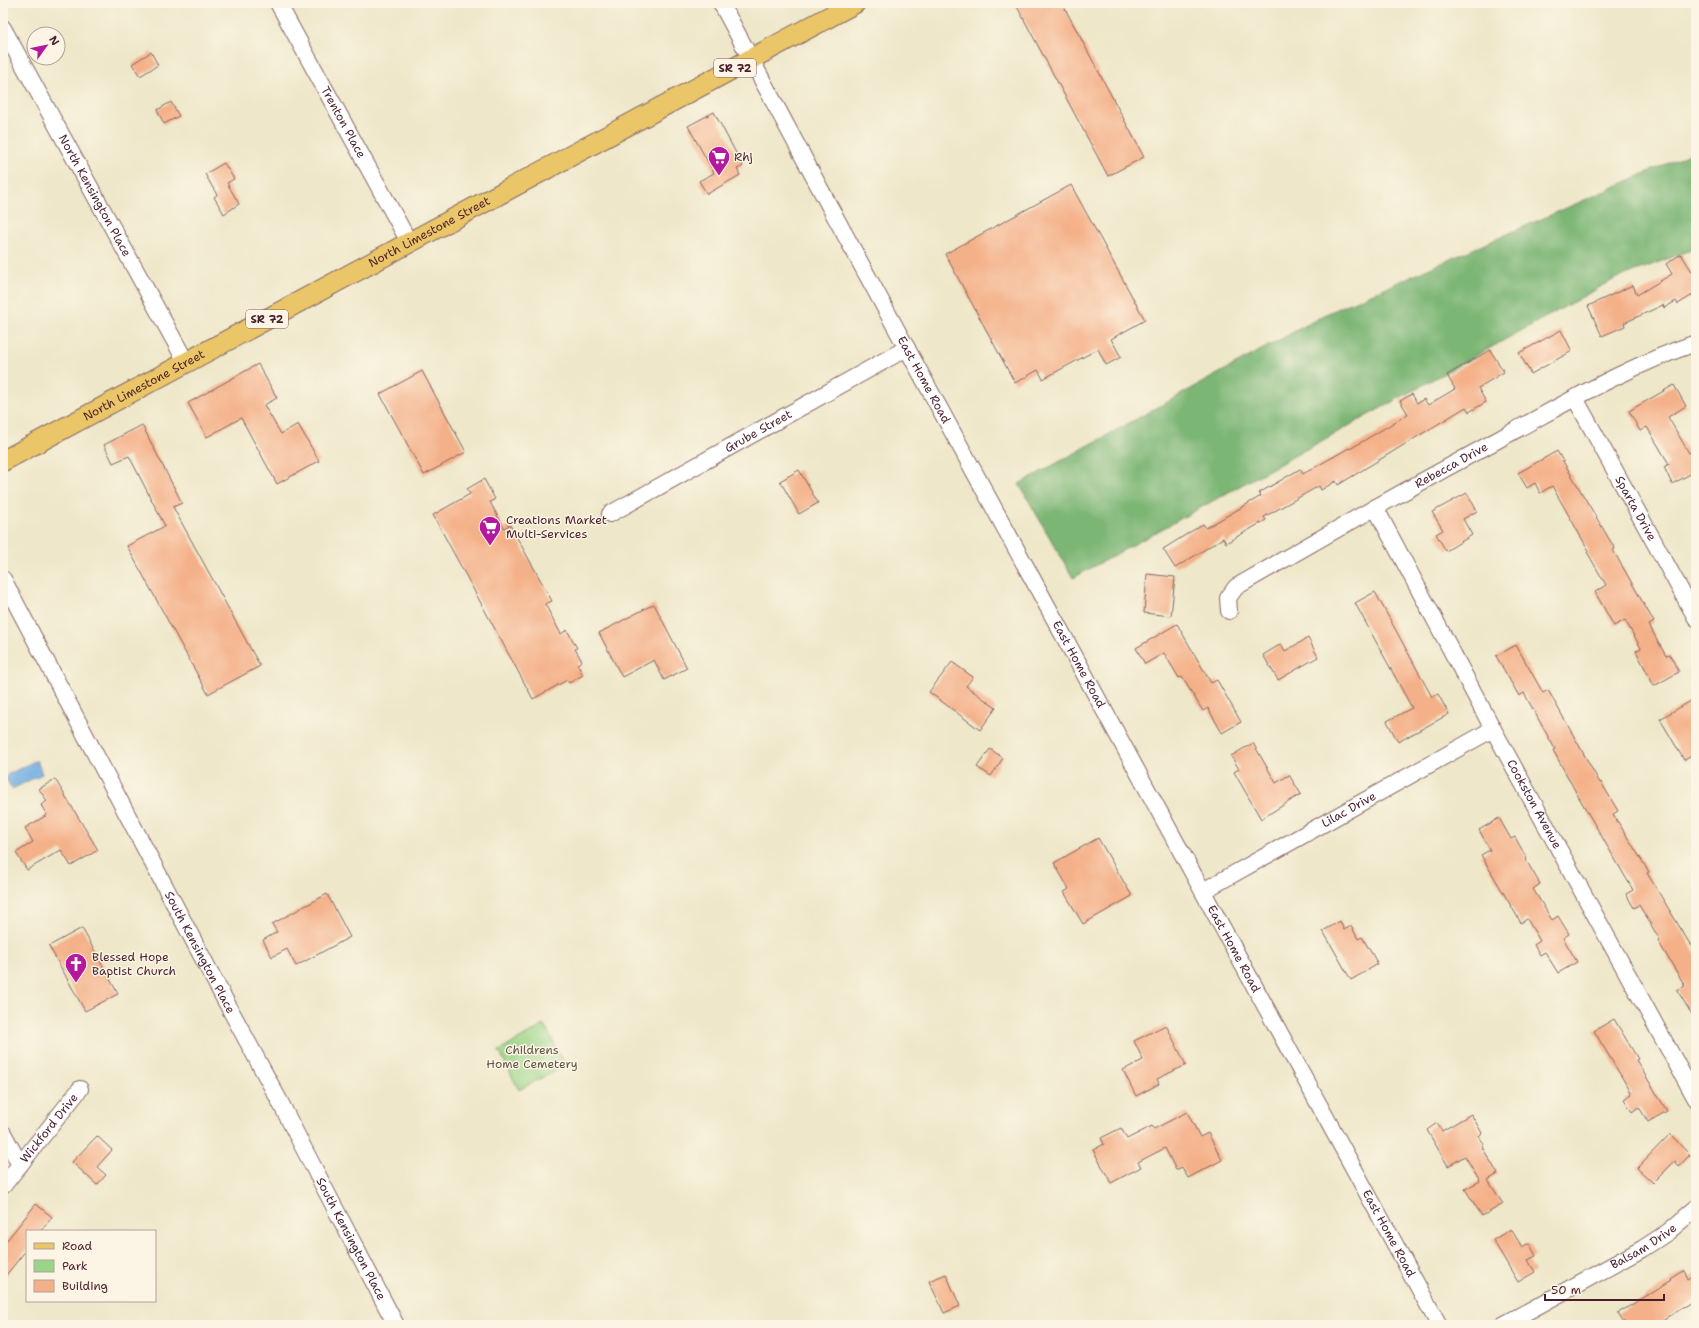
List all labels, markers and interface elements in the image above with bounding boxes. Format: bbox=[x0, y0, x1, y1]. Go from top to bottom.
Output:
north arrow bbox=[26, 26, 66, 66]
text: N bbox=[45, 33, 63, 49]
road number: SR 72 bbox=[714, 59, 756, 77]
street label: Trenton Place bbox=[317, 84, 370, 161]
street label: North Kensington Place bbox=[55, 132, 135, 260]
supermarket icon: Rhj bbox=[706, 144, 732, 177]
place label: Rhj bbox=[734, 149, 753, 165]
street label: North Limestone Street bbox=[366, 193, 493, 271]
road number: SR 72 bbox=[246, 310, 288, 328]
street label: East Home Road bbox=[894, 333, 954, 427]
street label: North Limestone Street bbox=[80, 346, 208, 424]
street label: Grube Street bbox=[722, 406, 795, 456]
street label: Rebecca Drive bbox=[1412, 439, 1491, 492]
street label: Sparta Drive bbox=[1611, 473, 1660, 544]
place label: Creations Market Multi-Services bbox=[506, 512, 607, 542]
supermarket icon: Creations Market Multi-Services bbox=[477, 514, 503, 547]
street label: East Home Road bbox=[1049, 618, 1109, 711]
street label: Cookston Avenue bbox=[1503, 756, 1565, 852]
street label: Lilac Drive bbox=[1319, 788, 1379, 831]
street label: South Kensington Place bbox=[161, 888, 239, 1016]
street label: East Home Road bbox=[1204, 902, 1264, 996]
place label: Blessed Hope Baptist Church bbox=[92, 949, 176, 979]
church icon: Blessed Hope Baptist Church bbox=[63, 951, 89, 984]
park label: Childrens Home Cemetery bbox=[486, 1042, 578, 1072]
street label: Wickford Drive bbox=[16, 1090, 82, 1166]
street label: South Kensington Place bbox=[312, 1175, 390, 1303]
street label: East Home Road bbox=[1359, 1187, 1419, 1280]
street label: Balsam Drive bbox=[1607, 1220, 1680, 1273]
legend bbox=[26, 1230, 156, 1302]
text: Road bbox=[62, 1238, 93, 1254]
text: Park bbox=[62, 1258, 88, 1274]
scale bar bbox=[1545, 1276, 1664, 1302]
text: Building bbox=[62, 1278, 108, 1294]
text: 50 m bbox=[1551, 1282, 1581, 1298]

